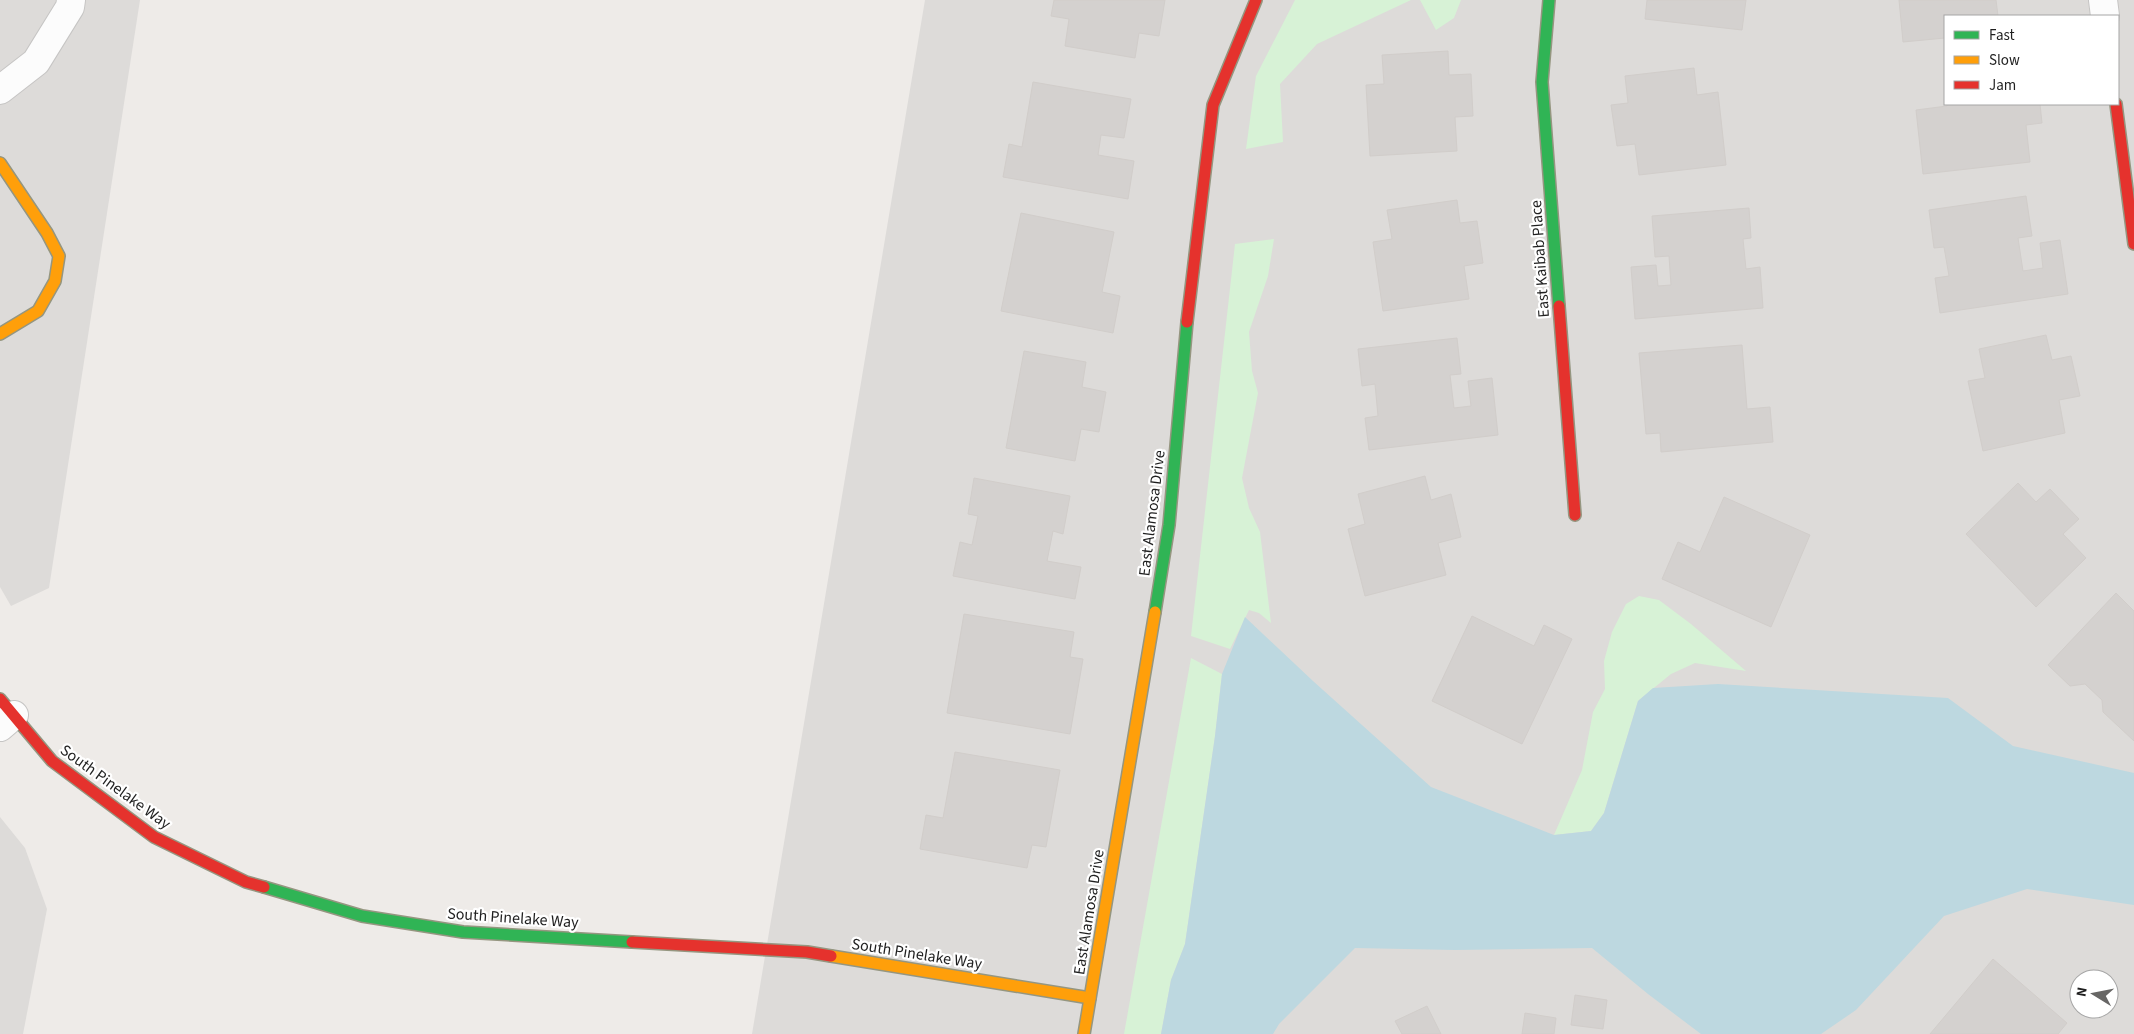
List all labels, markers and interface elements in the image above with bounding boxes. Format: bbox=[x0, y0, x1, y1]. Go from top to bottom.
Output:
legend bbox=[1944, 15, 2119, 105]
text: Fast bbox=[1989, 25, 2015, 46]
text: Slow bbox=[1989, 50, 2020, 71]
text: Jam bbox=[1989, 75, 2016, 96]
street label: East Kaibab Place bbox=[1525, 199, 1555, 318]
street label: East Alamosa Drive bbox=[1133, 449, 1171, 577]
street label: South Pinelake Way bbox=[56, 739, 176, 835]
street label: East Alamosa Drive bbox=[1068, 848, 1110, 977]
street label: South Pinelake Way bbox=[446, 902, 580, 934]
street label: South Pinelake Way bbox=[850, 933, 984, 975]
north arrow bbox=[2069, 969, 2119, 1019]
text: N bbox=[2072, 986, 2093, 998]

